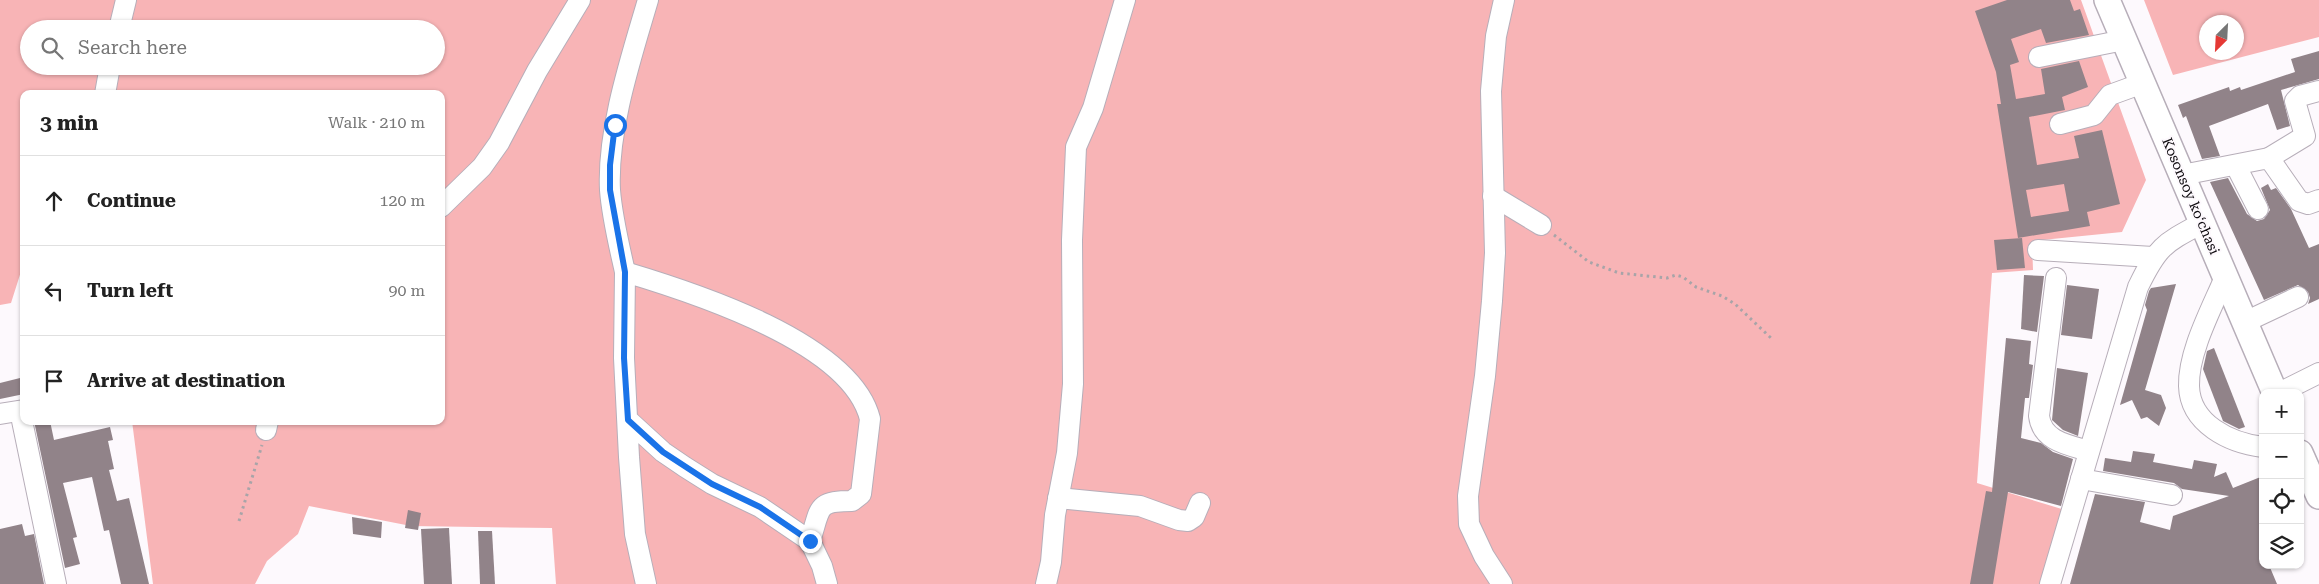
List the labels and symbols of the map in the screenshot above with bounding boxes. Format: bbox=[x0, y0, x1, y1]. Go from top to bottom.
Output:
north arrow bbox=[2199, 15, 2244, 60]
route start bbox=[604, 114, 627, 137]
street label: Kosonsoy koʻchasi bbox=[2159, 135, 2223, 257]
route end bbox=[799, 530, 822, 553]

